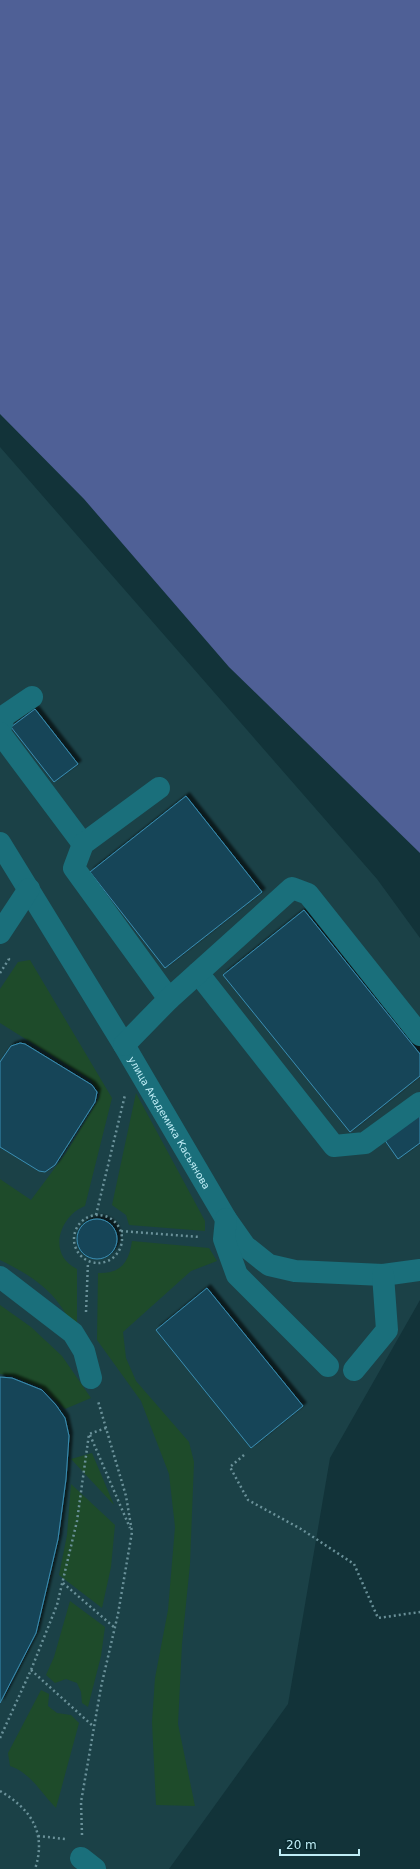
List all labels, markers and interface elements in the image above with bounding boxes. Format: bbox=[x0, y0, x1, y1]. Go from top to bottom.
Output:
street label: улица Академика Касьянова bbox=[126, 1055, 212, 1191]
scale bar bbox=[280, 1831, 359, 1857]
text: 20 m bbox=[286, 1838, 317, 1852]

